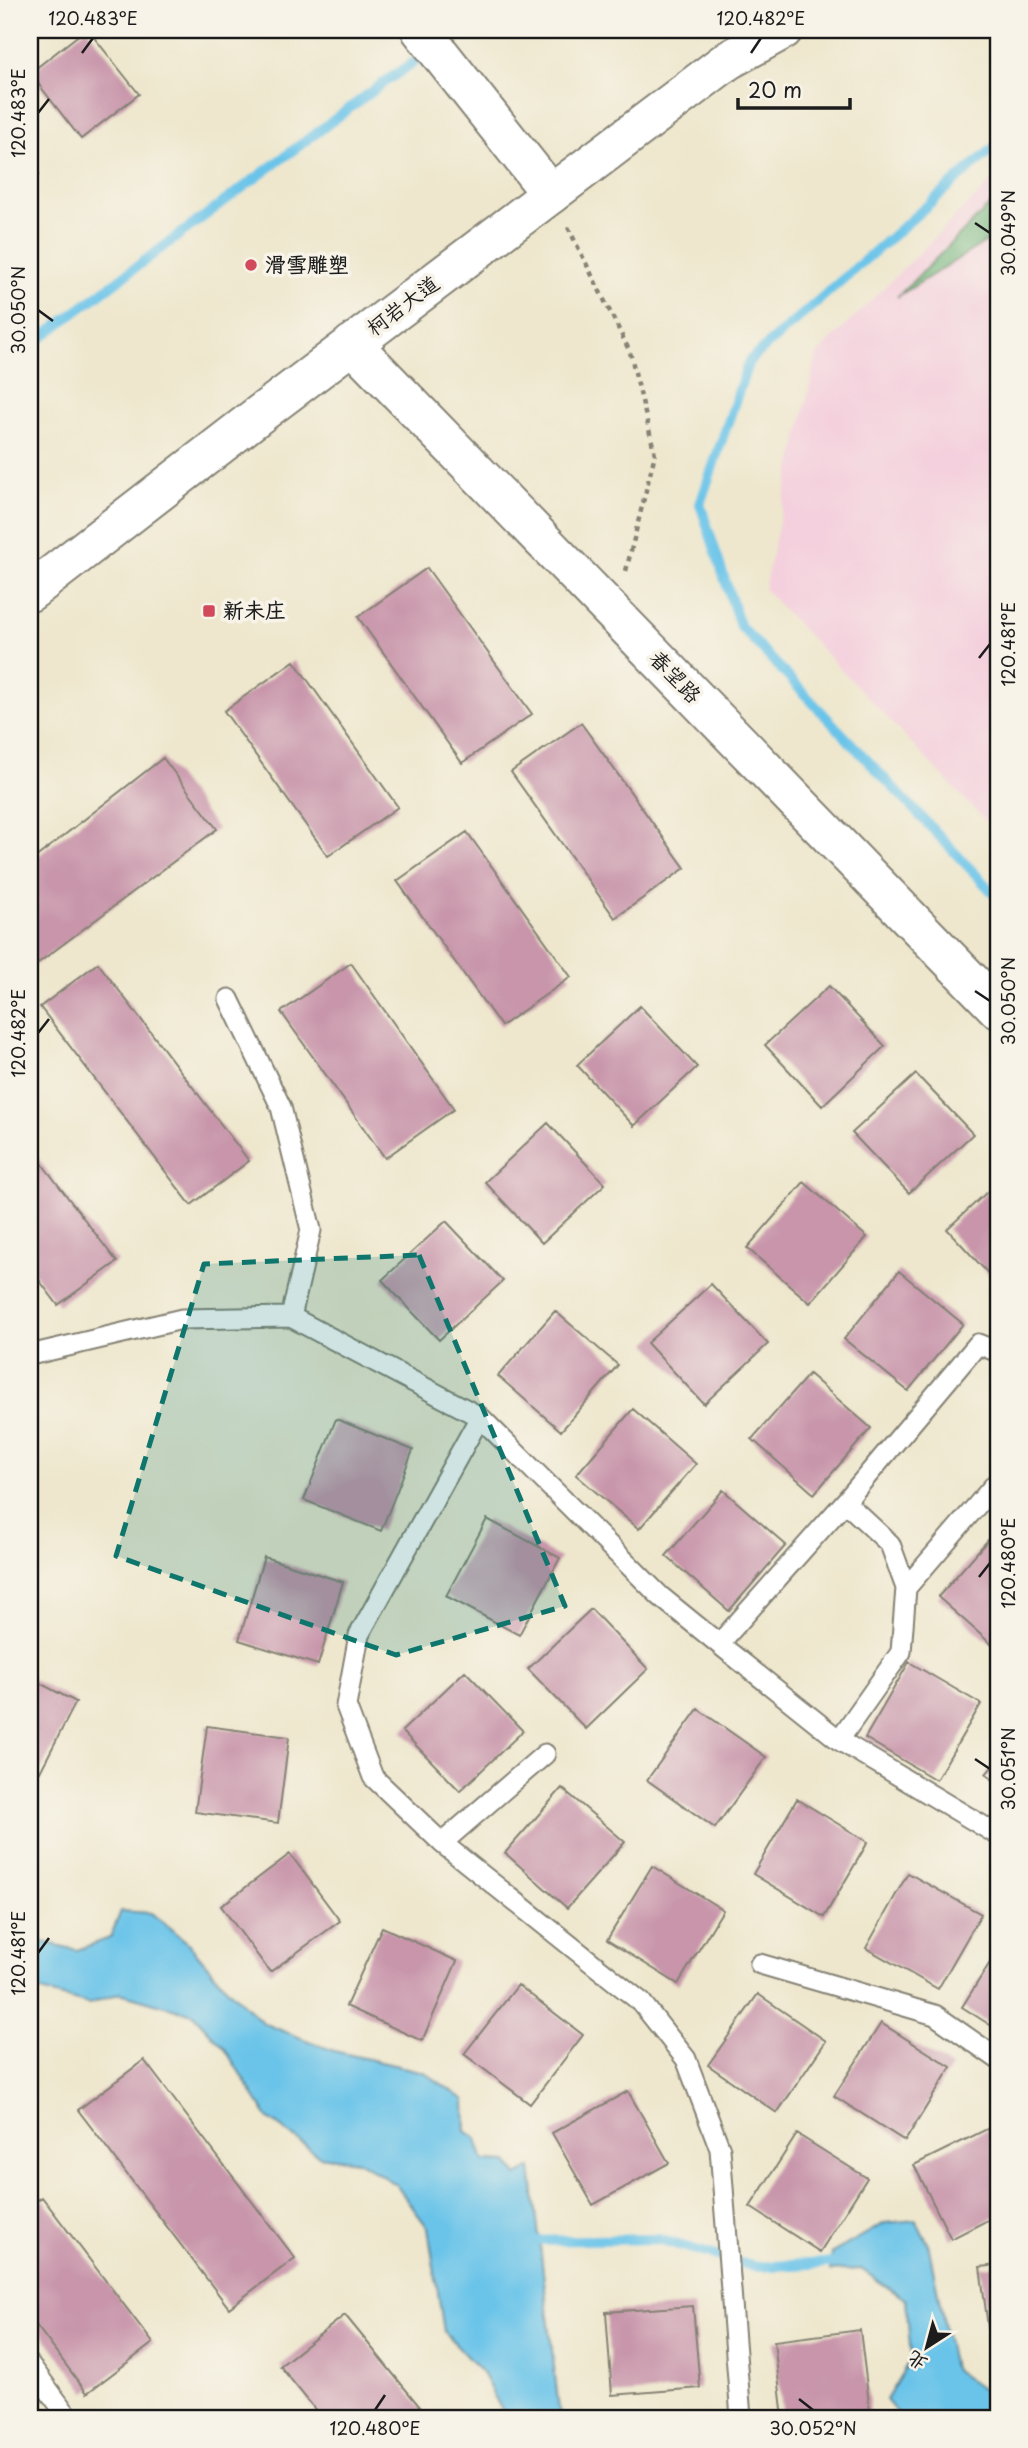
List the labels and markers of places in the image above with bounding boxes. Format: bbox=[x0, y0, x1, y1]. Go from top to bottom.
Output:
place label: 滑雪雕塑 bbox=[265, 247, 349, 279]
marker: 滑雪雕塑 bbox=[243, 257, 259, 273]
place label: 新未庄 bbox=[223, 593, 286, 625]
marker: 新未庄 bbox=[201, 603, 217, 619]

